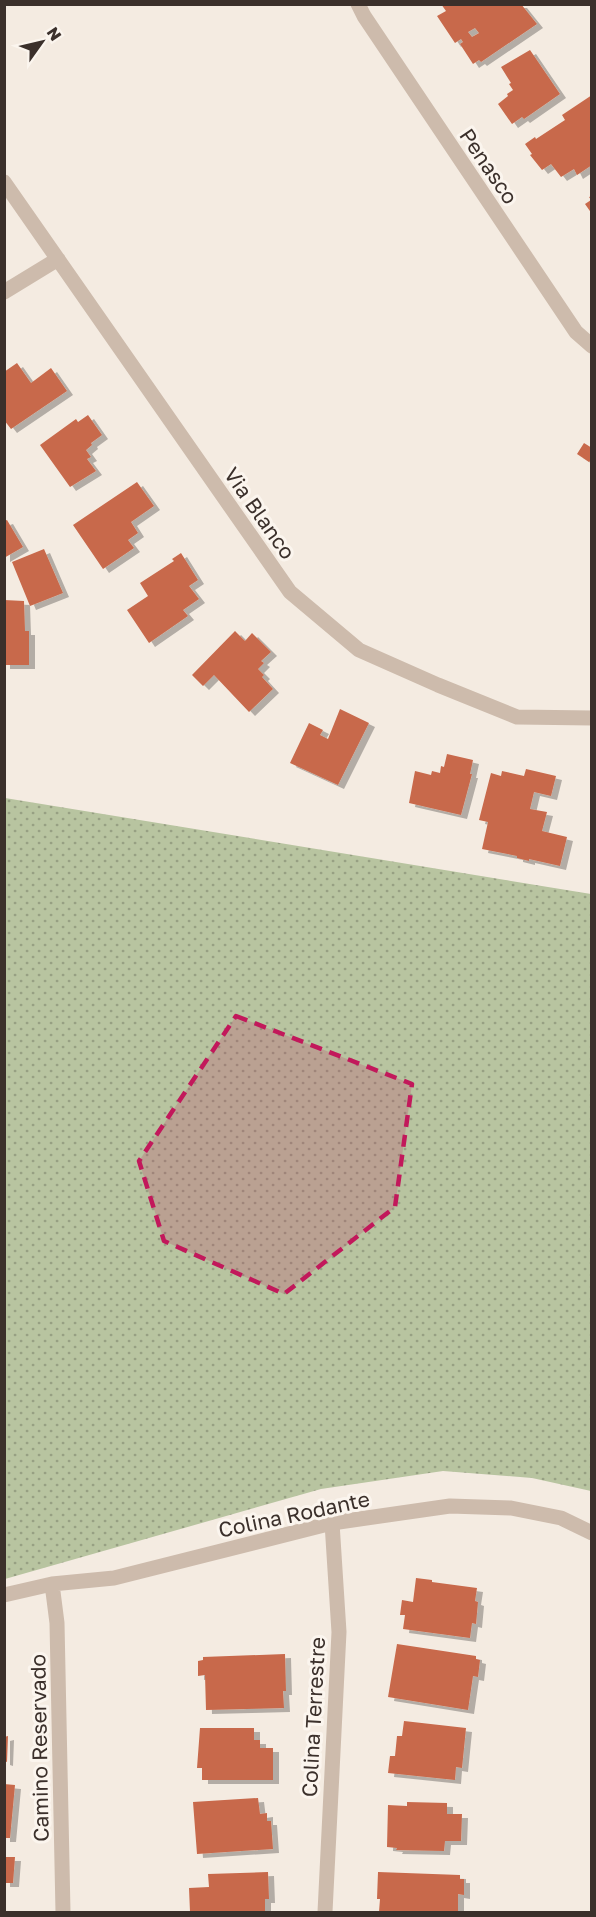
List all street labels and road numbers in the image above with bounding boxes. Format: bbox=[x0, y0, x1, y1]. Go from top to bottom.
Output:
street label: Penasco bbox=[454, 123, 524, 209]
street label: Via Blanco bbox=[219, 462, 301, 564]
street label: Colina Rodante bbox=[216, 1485, 372, 1543]
street label: Colina Terrestre bbox=[296, 1636, 330, 1798]
street label: Camino Reservado bbox=[24, 1654, 54, 1842]

